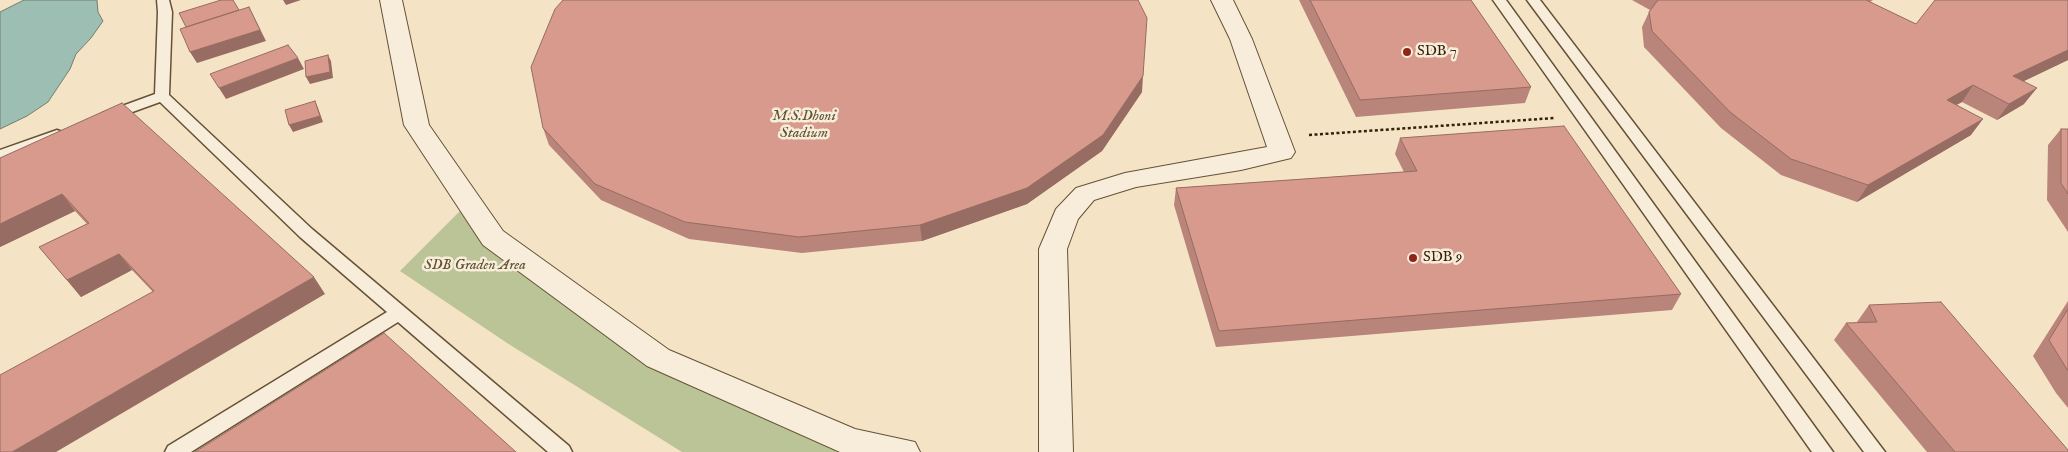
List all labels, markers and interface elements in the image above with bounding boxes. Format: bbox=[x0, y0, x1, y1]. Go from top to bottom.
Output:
place label: SDB 7 bbox=[1417, 43, 1457, 61]
marker: SDB 7 bbox=[1401, 46, 1413, 58]
park label: M.S.Dhoni Stadium bbox=[772, 108, 836, 143]
place label: SDB 9 bbox=[1423, 249, 1462, 267]
marker: SDB 9 bbox=[1407, 252, 1419, 264]
park label: SDB Graden Area bbox=[424, 257, 526, 275]

